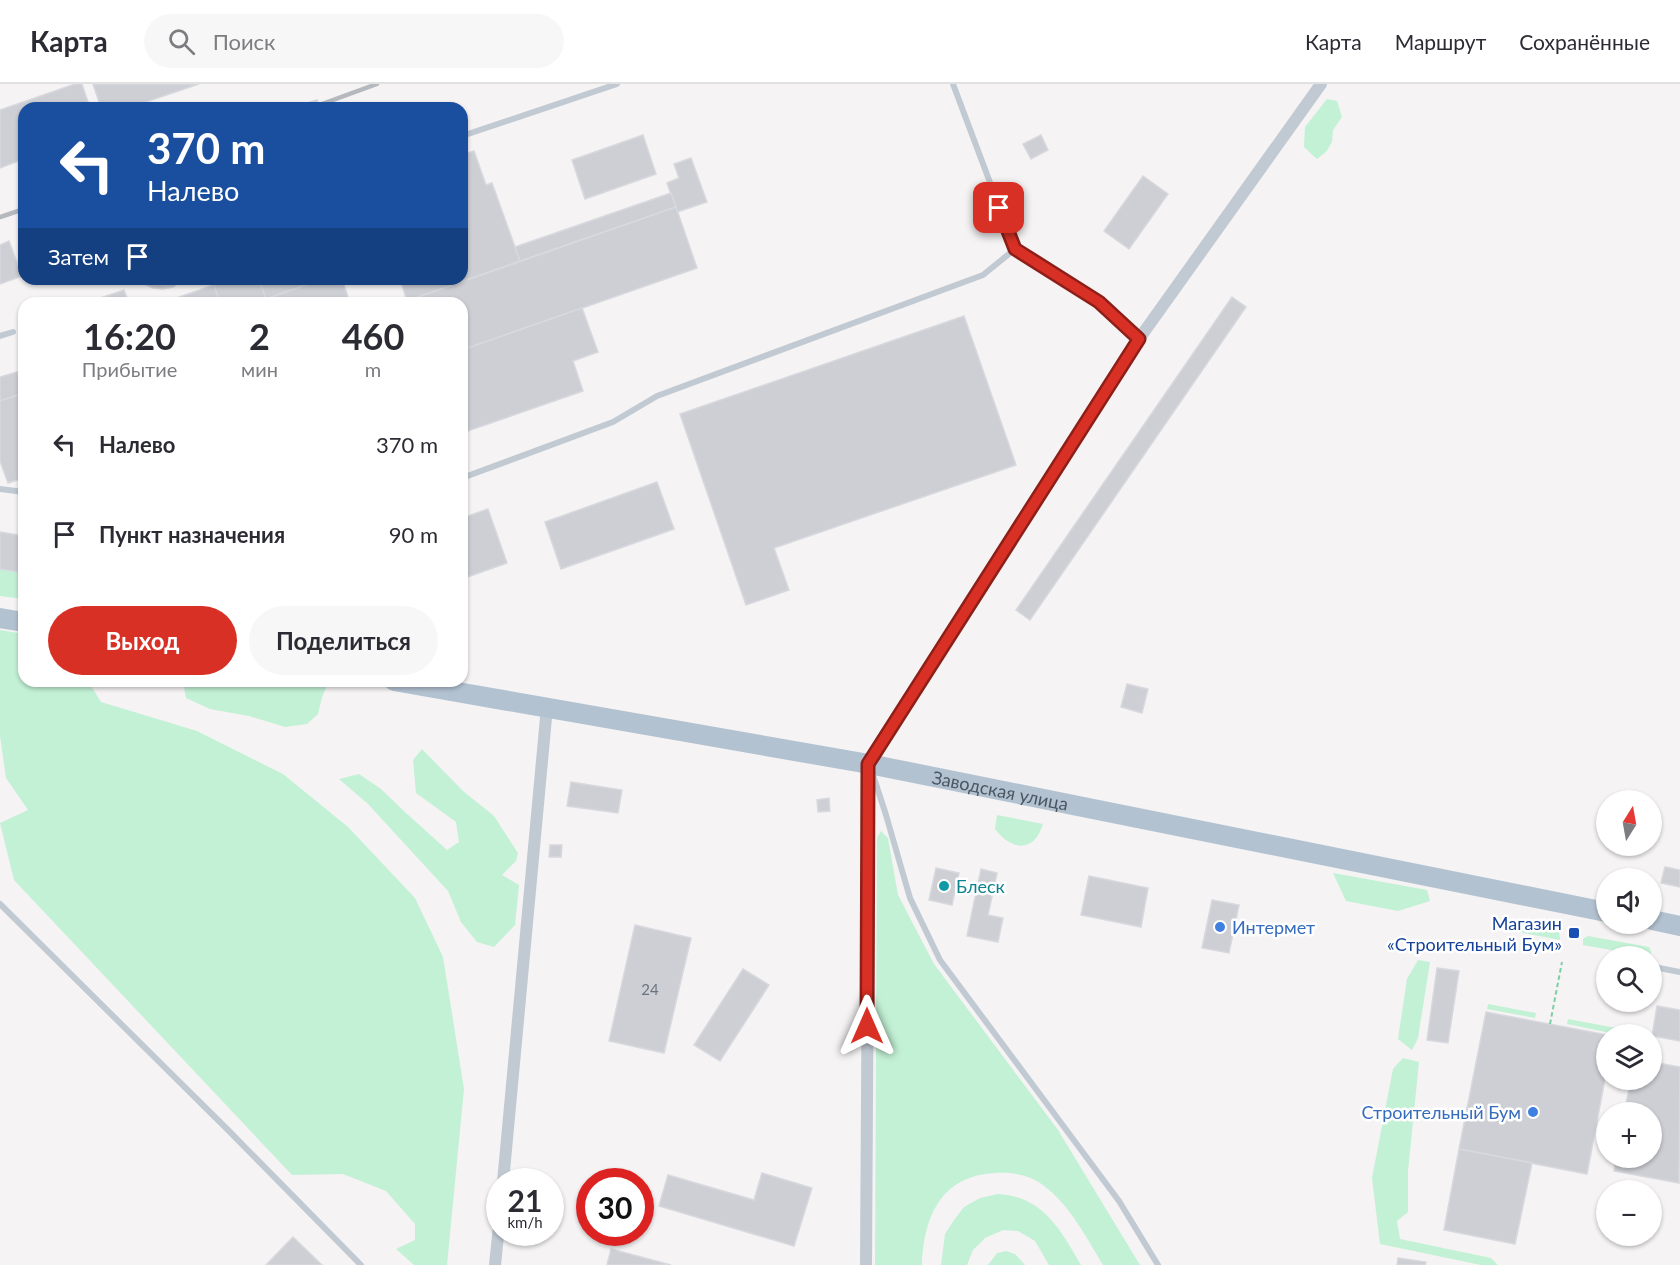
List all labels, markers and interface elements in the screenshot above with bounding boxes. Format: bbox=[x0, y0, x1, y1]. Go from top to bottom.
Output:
search box bbox=[144, 14, 564, 68]
text: Карта bbox=[30, 24, 108, 58]
icon: search bbox=[165, 25, 198, 58]
text: Поиск bbox=[213, 28, 276, 55]
text: Карта bbox=[1305, 29, 1362, 54]
text: Маршрут bbox=[1395, 29, 1486, 54]
text: Сохранённые bbox=[1519, 29, 1650, 54]
text: 370 m bbox=[147, 123, 265, 173]
icon: left bbox=[48, 126, 126, 204]
text: Налево bbox=[147, 174, 239, 207]
pin bbox=[973, 182, 1024, 233]
icon: arrive bbox=[982, 191, 1015, 224]
icon: arrive bbox=[121, 240, 154, 273]
text: Затем bbox=[48, 243, 109, 270]
text: 16:20 bbox=[83, 314, 176, 358]
text: 2 bbox=[249, 314, 270, 358]
text: 460 bbox=[342, 314, 404, 358]
text: Прибытие bbox=[82, 357, 177, 381]
text: мин bbox=[241, 357, 278, 381]
text: m bbox=[365, 357, 381, 381]
icon: left bbox=[48, 428, 81, 461]
text: Налево bbox=[99, 431, 175, 458]
text: 370 m bbox=[376, 431, 438, 458]
icon: arrive bbox=[48, 518, 81, 551]
text: Пункт назначения bbox=[99, 521, 285, 548]
text: 90 m bbox=[389, 521, 438, 548]
button: Выход bbox=[48, 606, 237, 675]
button: Поделиться bbox=[249, 606, 438, 675]
street label: Заводская улица bbox=[930, 766, 1070, 815]
north arrow bbox=[1596, 790, 1662, 856]
map controls bbox=[1596, 790, 1662, 1246]
button: sound bbox=[1596, 868, 1662, 934]
place label: Блеск bbox=[956, 875, 1006, 897]
marker: Блеск bbox=[937, 879, 951, 893]
place label: Магазин «Строительный Бум» bbox=[1387, 912, 1562, 955]
place label: Интермет bbox=[1232, 916, 1315, 938]
marker: Интермет bbox=[1213, 920, 1227, 934]
marker: Магазин «Строительный Бум» bbox=[1567, 926, 1581, 940]
button: search bbox=[1596, 946, 1662, 1012]
house number: 24 bbox=[641, 980, 659, 998]
position arrow bbox=[835, 994, 899, 1058]
button: layers bbox=[1596, 1024, 1662, 1090]
place label: Строительный Бум bbox=[1361, 1101, 1521, 1123]
button: + bbox=[1596, 1102, 1662, 1168]
marker: Строительный Бум bbox=[1526, 1105, 1540, 1119]
speed limit sign: 30 bbox=[576, 1168, 654, 1246]
button: − bbox=[1596, 1180, 1662, 1246]
text: 21 bbox=[508, 1182, 542, 1218]
text: km/h bbox=[507, 1213, 543, 1231]

